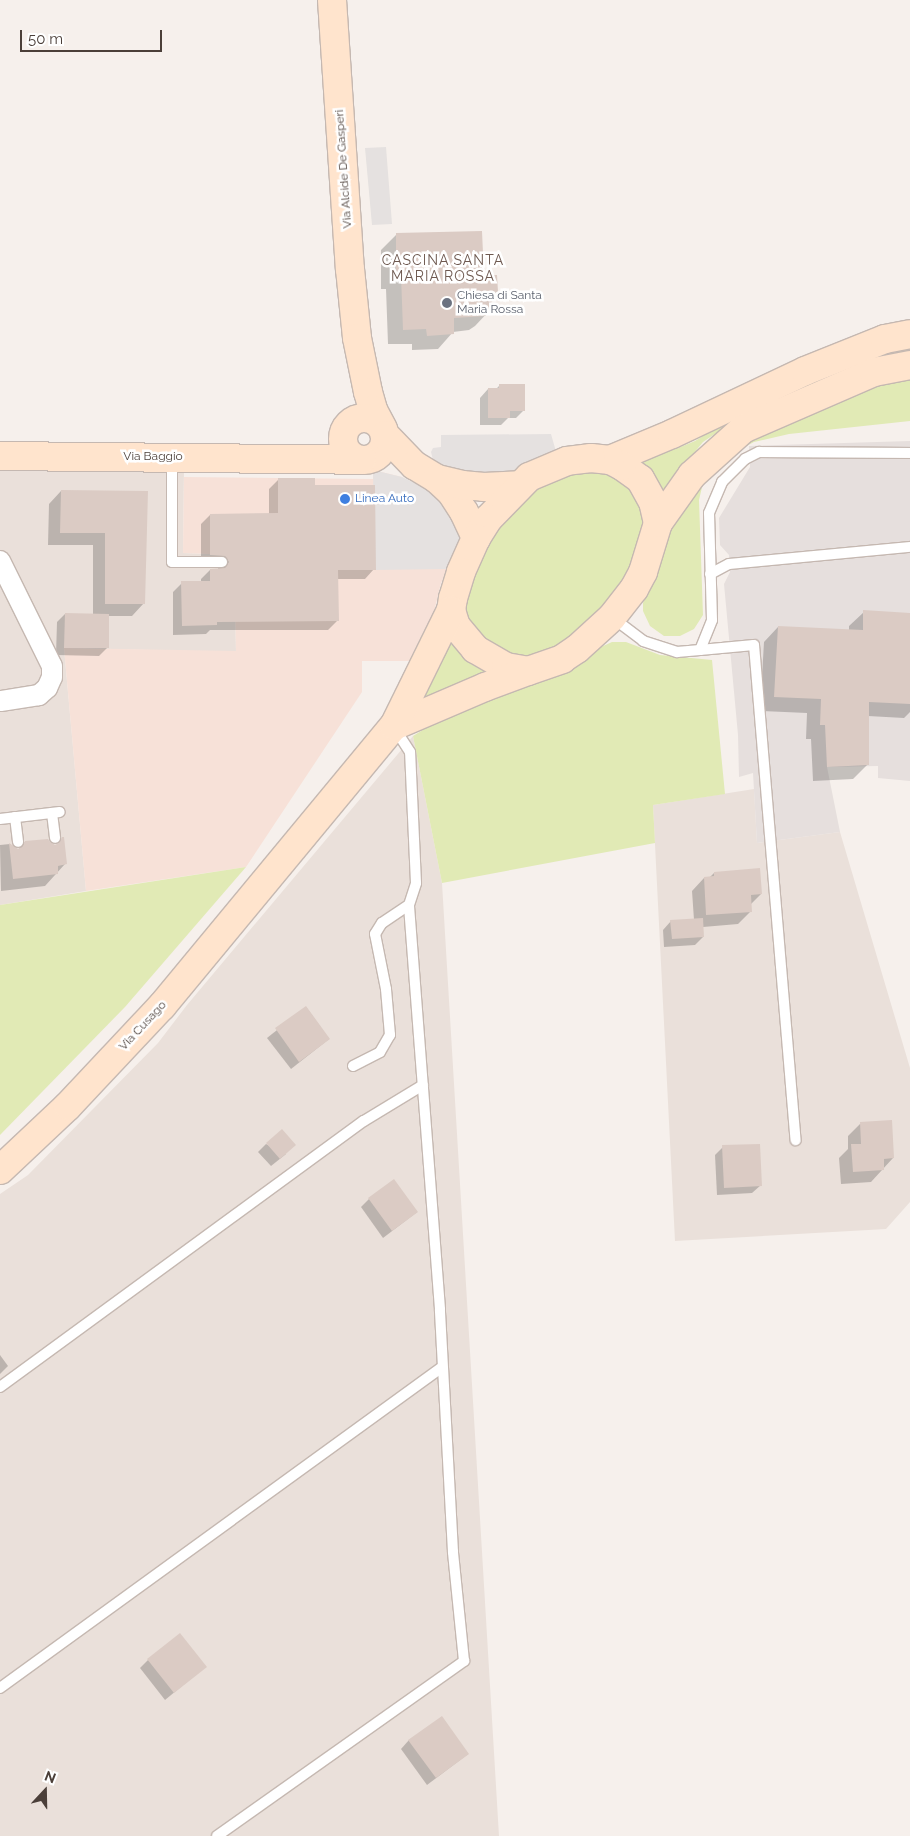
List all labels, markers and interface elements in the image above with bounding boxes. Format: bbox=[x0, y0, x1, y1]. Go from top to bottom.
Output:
scale bar bbox=[22, 20, 165, 52]
text: 50 m bbox=[28, 30, 63, 48]
street label: Via Alcide De Gasperi bbox=[333, 109, 355, 229]
district label: CASCINA SANTA MARIA ROSSA bbox=[380, 252, 506, 284]
place label: Chiesa di Santa Maria Rossa bbox=[457, 289, 542, 317]
marker: Chiesa di Santa Maria Rossa bbox=[441, 297, 453, 309]
street label: Via Baggio bbox=[123, 450, 183, 464]
place label: Linea Auto bbox=[355, 492, 414, 506]
marker: Linea Auto bbox=[339, 493, 351, 505]
street label: Via Cusago bbox=[116, 998, 170, 1054]
north arrow bbox=[20, 1766, 70, 1816]
text: N bbox=[43, 1768, 58, 1786]

